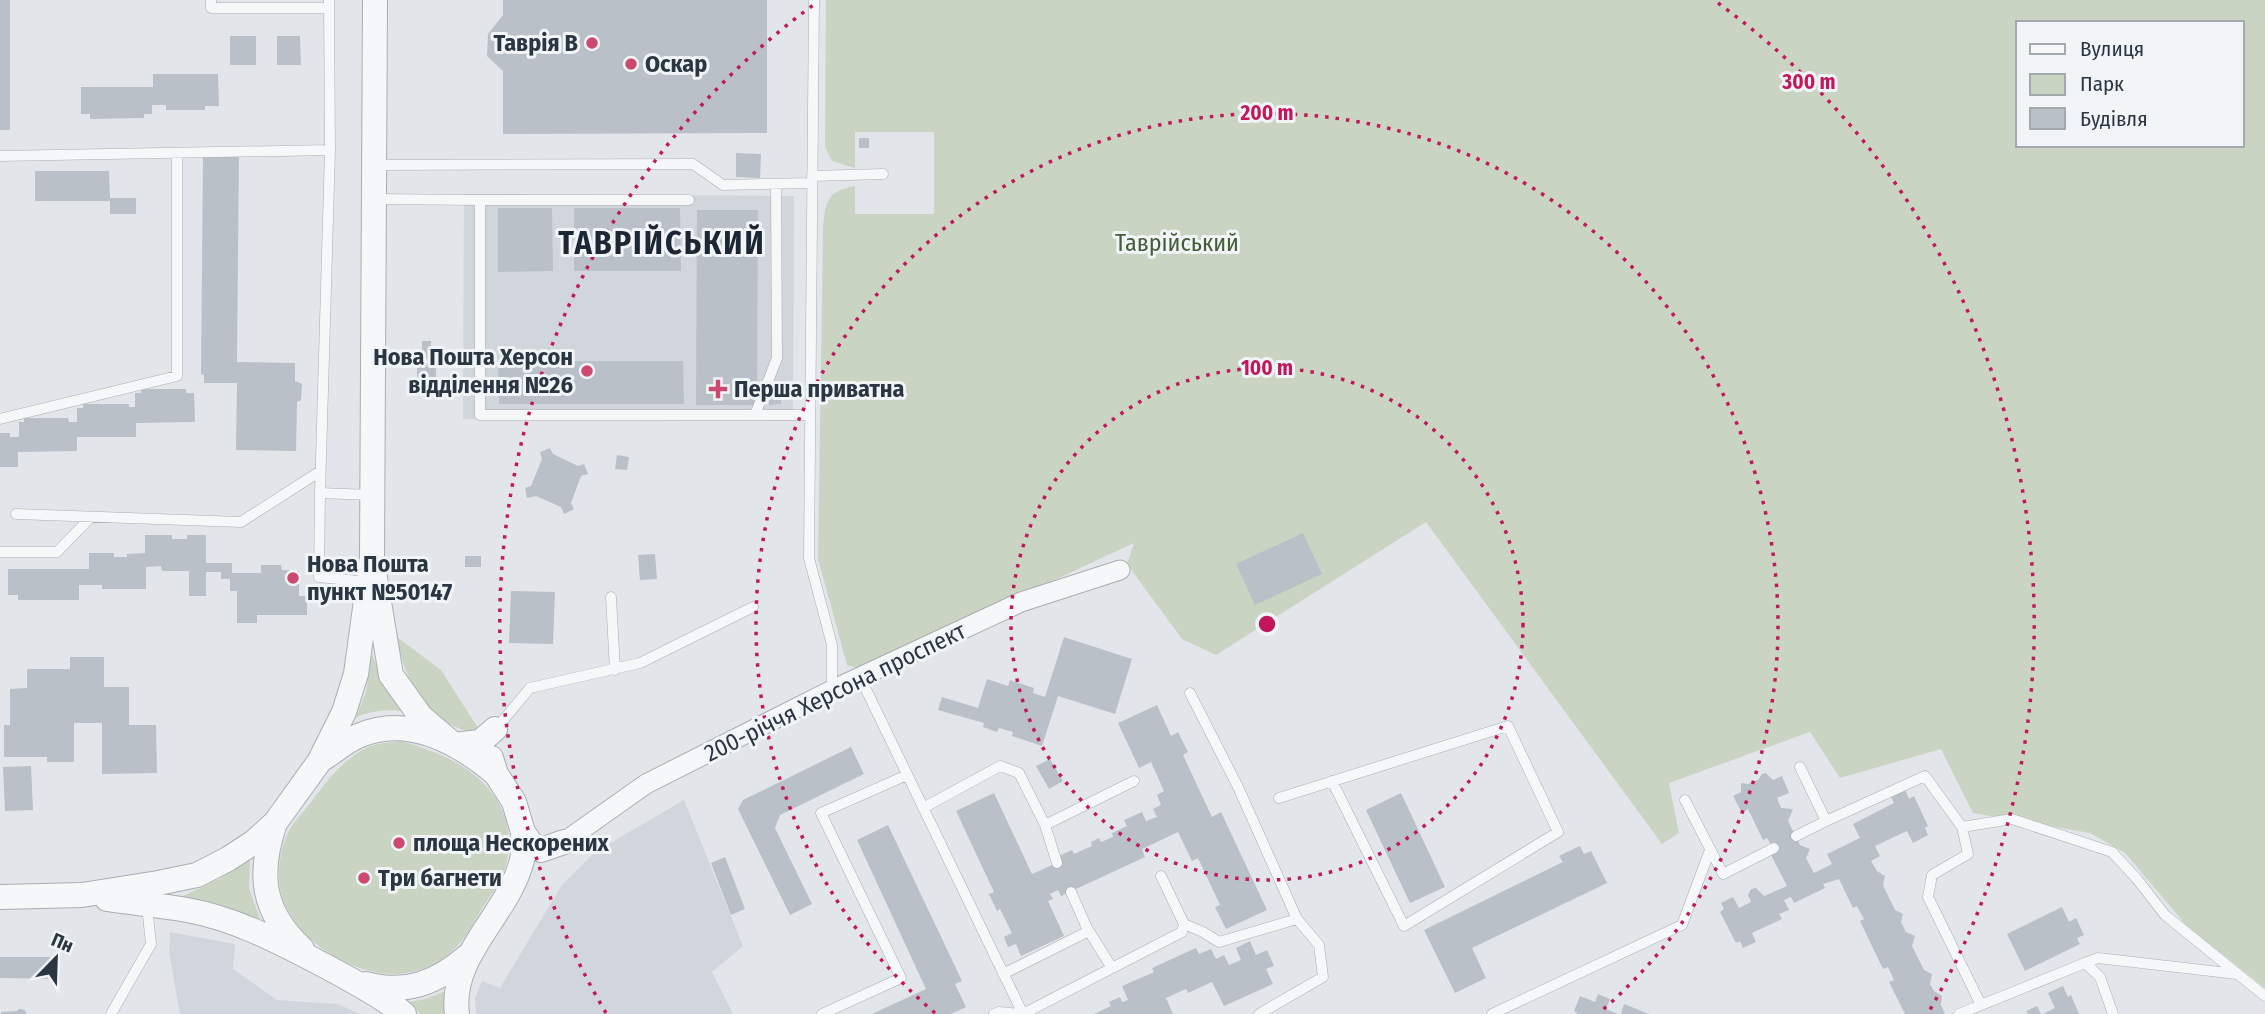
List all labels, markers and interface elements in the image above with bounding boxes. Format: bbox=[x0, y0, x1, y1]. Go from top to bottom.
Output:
legend bbox=[2016, 21, 2244, 147]
place label: Таврія В bbox=[494, 29, 578, 57]
marker: Таврія В bbox=[584, 35, 600, 51]
text: Вулиця bbox=[2080, 36, 2144, 62]
place label: Оскар bbox=[645, 50, 707, 78]
marker: Оскар bbox=[623, 56, 639, 72]
text: 300 m bbox=[1781, 69, 1836, 95]
text: Парк bbox=[2080, 71, 2124, 97]
text: 200 m bbox=[1239, 100, 1294, 126]
text: Будівля bbox=[2080, 106, 2148, 132]
district label: ТАВРІЙСЬКИЙ bbox=[558, 224, 766, 262]
park label: Таврійський bbox=[1115, 229, 1239, 257]
place label: Нова Пошта Херсон відділення №26 bbox=[373, 343, 573, 399]
text: 100 m bbox=[1241, 355, 1293, 381]
marker: Нова Пошта Херсон відділення №26 bbox=[579, 363, 595, 379]
place label: Перша приватна bbox=[734, 375, 904, 403]
marker: Перша приватна bbox=[708, 379, 728, 399]
place label: Нова Пошта пункт №50147 bbox=[307, 550, 452, 606]
marker: Нова Пошта пункт №50147 bbox=[285, 570, 301, 586]
centre of rings bbox=[1255, 612, 1279, 636]
street label: 200-річчя Херсона проспект bbox=[700, 616, 970, 768]
place label: площа Нескорених bbox=[413, 829, 610, 857]
marker: площа Нескорених bbox=[391, 835, 407, 851]
place label: Три багнети bbox=[378, 864, 502, 892]
marker: Три багнети bbox=[356, 870, 372, 886]
north arrow bbox=[21, 923, 91, 993]
text: Пн bbox=[48, 928, 77, 958]

